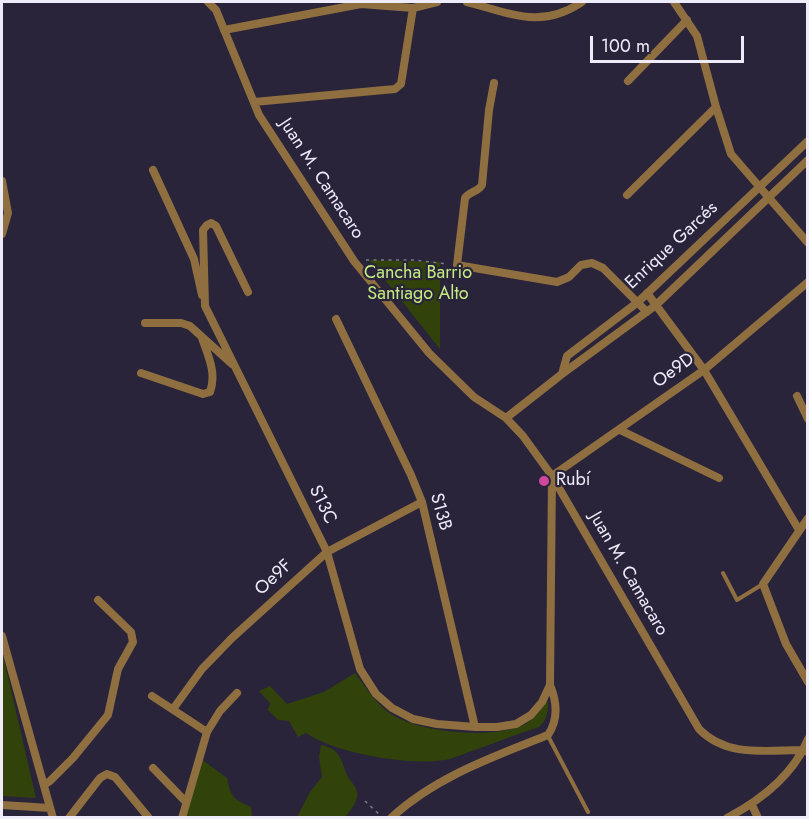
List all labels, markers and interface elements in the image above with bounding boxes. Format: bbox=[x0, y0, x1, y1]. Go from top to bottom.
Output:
scale bar bbox=[593, 24, 748, 62]
text: 100 m bbox=[601, 33, 650, 59]
street label: Juan M. Camacaro bbox=[274, 115, 368, 243]
street label: Enrique Garcés bbox=[621, 198, 723, 294]
park label: Cancha Barrio Santiago Alto bbox=[364, 263, 472, 306]
street label: Oe9D bbox=[649, 349, 699, 393]
place label: Rubí bbox=[556, 470, 590, 492]
marker: Rubí bbox=[537, 474, 551, 488]
street label: S13C bbox=[303, 482, 341, 528]
street label: S13B bbox=[424, 491, 456, 533]
street label: Juan M. Camacaro bbox=[584, 508, 672, 640]
street label: Oe9F bbox=[251, 555, 297, 601]

